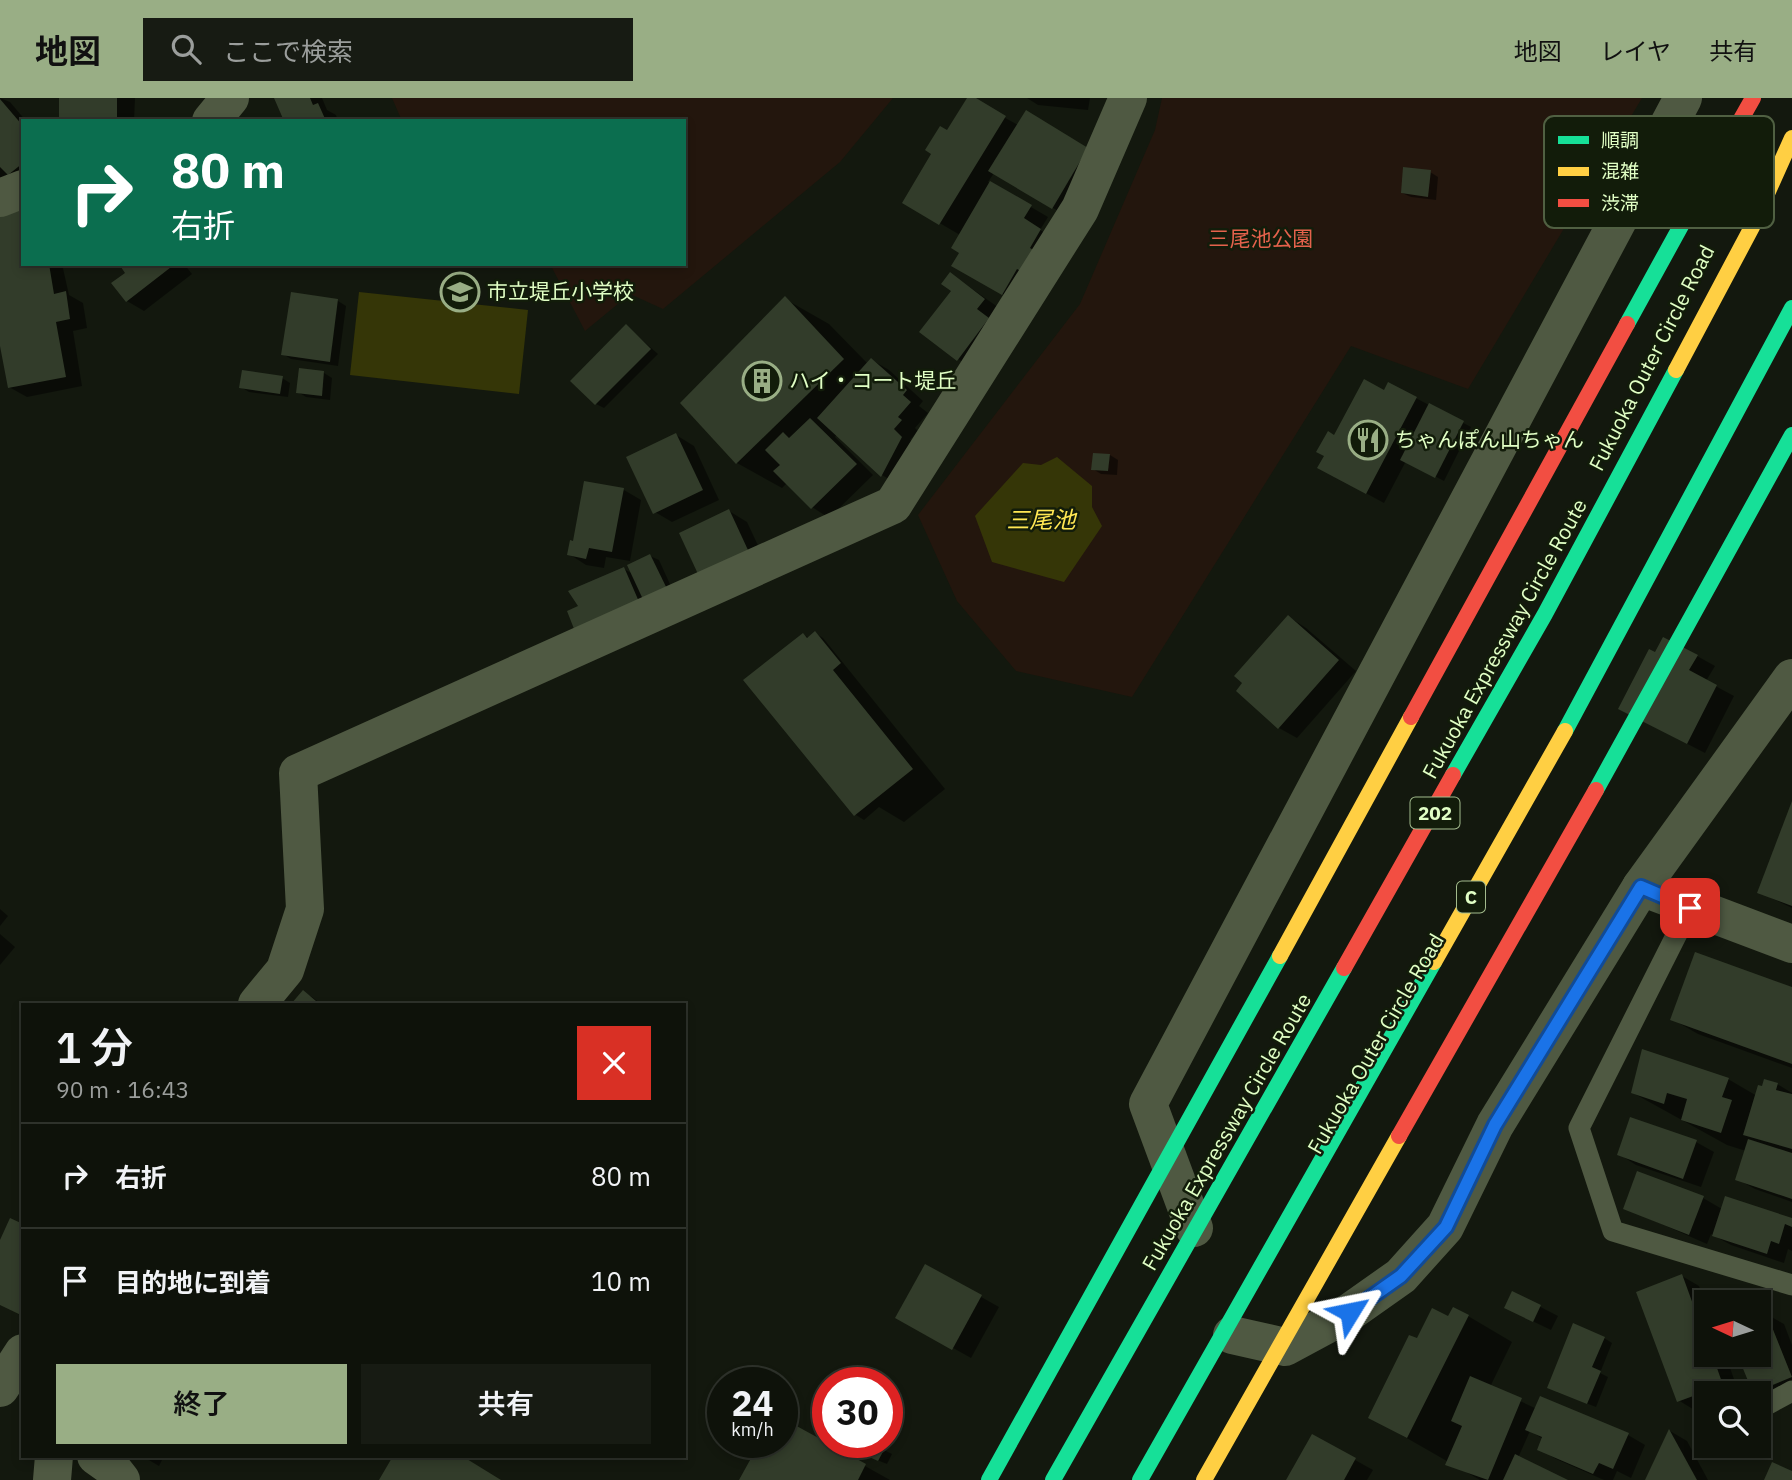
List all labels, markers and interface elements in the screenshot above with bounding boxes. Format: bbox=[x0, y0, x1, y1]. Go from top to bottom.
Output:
search box bbox=[143, 18, 633, 81]
text: 地図 bbox=[35, 29, 101, 72]
icon: search bbox=[167, 30, 205, 68]
text: ここで検索 bbox=[223, 34, 353, 68]
text: 地図 bbox=[1514, 35, 1562, 67]
text: レイヤ bbox=[1600, 35, 1671, 67]
text: 共有 bbox=[1709, 35, 1757, 67]
legend bbox=[1544, 116, 1774, 228]
text: 順調 bbox=[1601, 128, 1639, 152]
text: 80 m bbox=[171, 138, 285, 201]
icon: right bbox=[56, 147, 147, 238]
text: 混雑 bbox=[1601, 159, 1639, 183]
text: 渋滞 bbox=[1601, 191, 1639, 215]
text: 右折 bbox=[171, 204, 235, 246]
park label: 三尾池公園 bbox=[1209, 224, 1314, 252]
street label: Fukuoka Outer Circle Road bbox=[1582, 240, 1720, 475]
school or university icon: 市立堤丘小学校 bbox=[439, 271, 481, 313]
place label: 市立堤丘小学校 bbox=[487, 277, 634, 305]
building icon: ハイ・コート堤丘 bbox=[741, 360, 783, 402]
place label: ハイ・コート堤丘 bbox=[789, 366, 957, 394]
restaurant icon: ちゃんぽん山ちゃん bbox=[1347, 419, 1389, 461]
place label: ちゃんぽん山ちゃん bbox=[1395, 425, 1584, 453]
street label: Fukuoka Expressway Circle Route bbox=[1415, 494, 1593, 783]
water label: 三尾池 bbox=[1007, 504, 1078, 534]
road number: 202 bbox=[1410, 798, 1460, 828]
pin bbox=[1660, 878, 1720, 938]
road number: C bbox=[1457, 882, 1485, 912]
icon: arrive bbox=[1671, 889, 1709, 927]
street label: Fukuoka Outer Circle Road bbox=[1301, 928, 1450, 1159]
street label: Fukuoka Expressway Circle Route bbox=[1135, 988, 1317, 1275]
text: 1 分 bbox=[56, 1020, 133, 1075]
button: close bbox=[577, 1026, 651, 1100]
text: 90 m · 16:43 bbox=[56, 1074, 189, 1104]
icon: right bbox=[56, 1157, 94, 1195]
text: 80 m bbox=[591, 1159, 651, 1193]
text: 右折 bbox=[115, 1160, 167, 1194]
icon: arrive bbox=[56, 1262, 94, 1300]
text: 10 m bbox=[591, 1264, 651, 1298]
text: 目的地に到着 bbox=[115, 1265, 271, 1299]
position arrow bbox=[1313, 1275, 1387, 1349]
north arrow bbox=[1694, 1290, 1771, 1367]
map controls bbox=[1694, 1290, 1771, 1458]
button: 終了 bbox=[56, 1364, 347, 1444]
button: 共有 bbox=[361, 1364, 651, 1444]
speed limit sign: 30 bbox=[812, 1367, 903, 1458]
text: 24 bbox=[731, 1380, 774, 1426]
button: search bbox=[1694, 1381, 1771, 1458]
text: km/h bbox=[731, 1418, 774, 1441]

